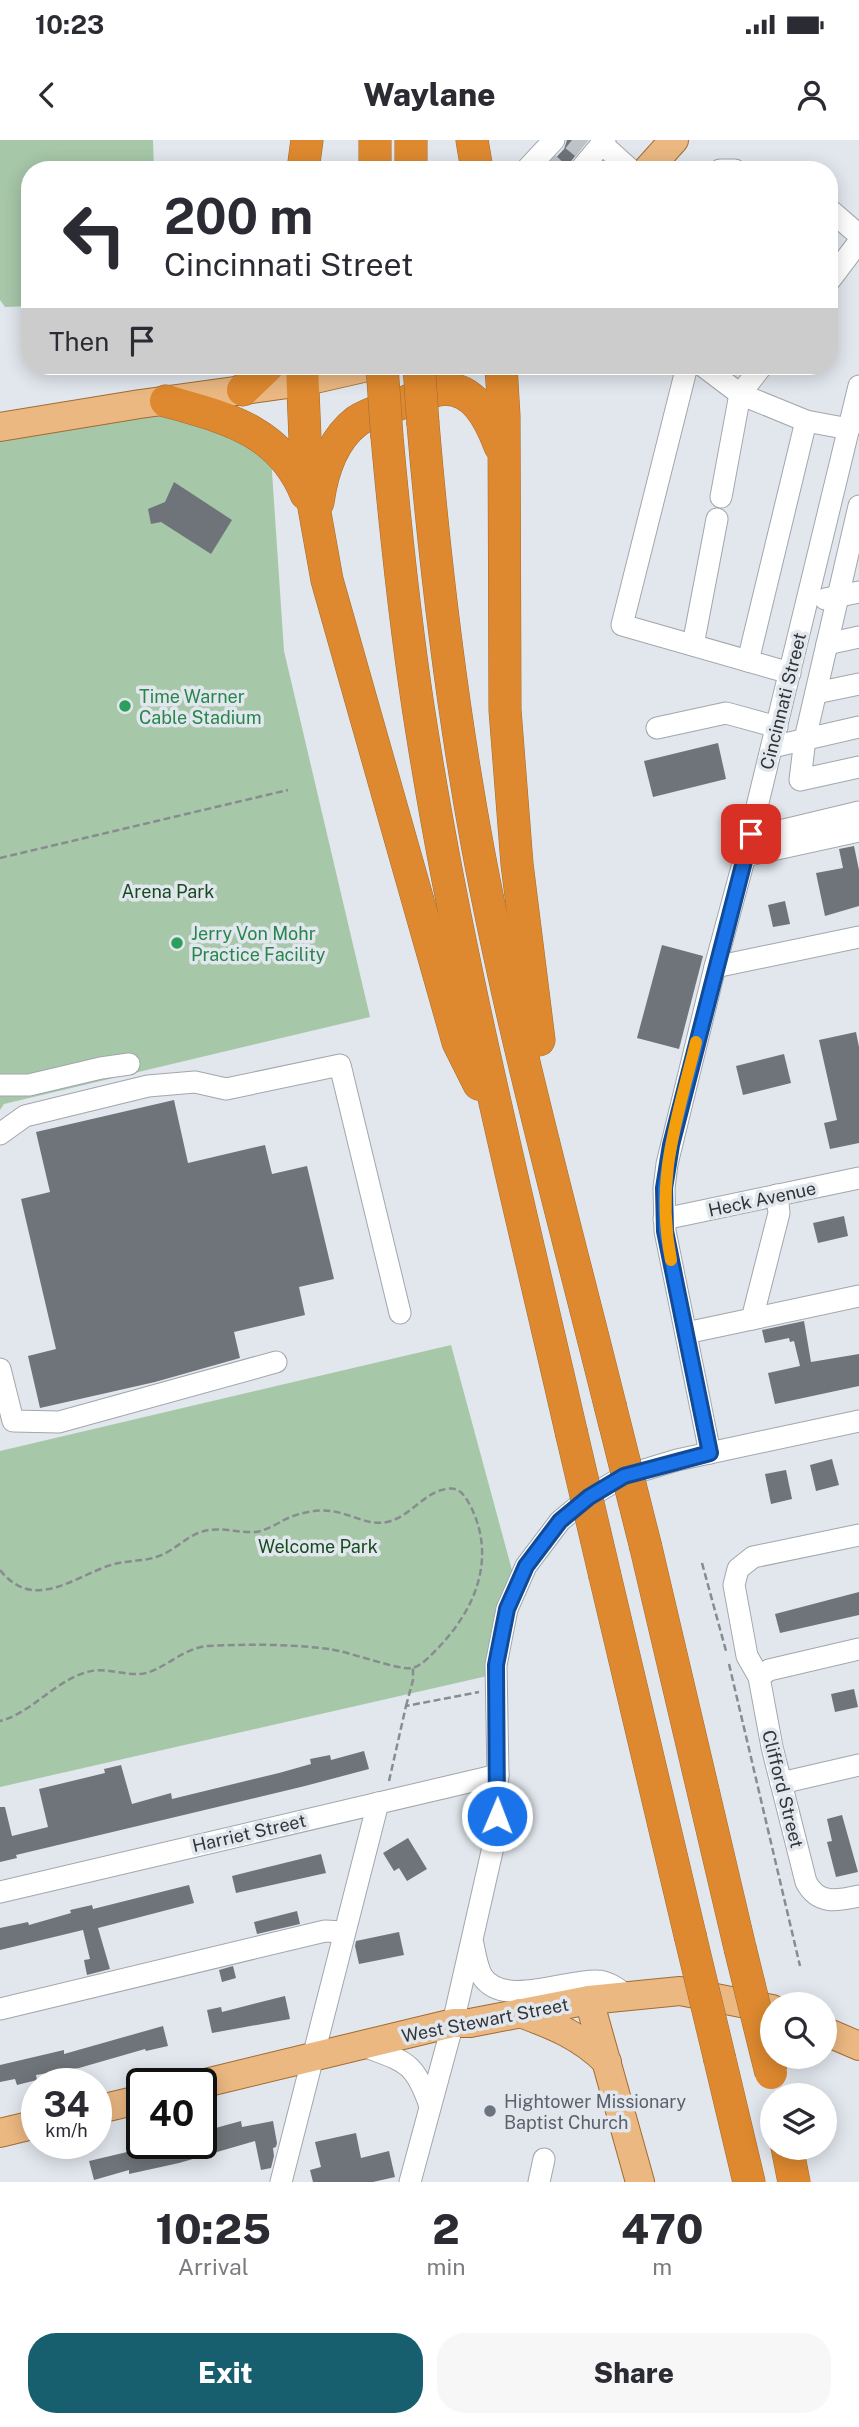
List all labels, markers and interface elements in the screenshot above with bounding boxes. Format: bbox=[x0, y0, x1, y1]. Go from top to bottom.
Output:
text: 10:23 bbox=[35, 9, 104, 40]
icon: back bbox=[28, 76, 66, 114]
text: Waylane bbox=[363, 76, 496, 113]
icon: person bbox=[793, 76, 831, 114]
text: 200 m bbox=[164, 187, 313, 245]
icon: left bbox=[49, 189, 140, 280]
text: Cincinnati Street bbox=[164, 246, 413, 283]
icon: arrive bbox=[123, 322, 161, 360]
text: Then bbox=[49, 326, 109, 357]
street label: Cincinnati Street bbox=[756, 630, 810, 772]
place label: Time Warner Cable Stadium bbox=[139, 686, 261, 728]
marker: Time Warner Cable Stadium bbox=[117, 698, 133, 714]
pin bbox=[721, 804, 781, 864]
icon: arrive bbox=[732, 815, 770, 853]
park label: Arena Park bbox=[122, 881, 214, 902]
place label: Jerry Von Mohr Practice Facility bbox=[191, 923, 326, 965]
marker: Jerry Von Mohr Practice Facility bbox=[169, 935, 185, 951]
street label: Heck Avenue bbox=[706, 1177, 818, 1221]
park label: Welcome Park bbox=[258, 1536, 378, 1557]
street label: Clifford Street bbox=[758, 1728, 808, 1850]
position arrow bbox=[460, 1779, 534, 1853]
street label: Harriet Street bbox=[190, 1810, 308, 1856]
map controls bbox=[760, 1992, 837, 2160]
button: search bbox=[760, 1992, 837, 2069]
street label: West Stewart Street bbox=[400, 1993, 570, 2047]
speed limit sign: 40 bbox=[126, 2068, 217, 2159]
button: layers bbox=[760, 2083, 837, 2160]
text: 34 bbox=[43, 2084, 90, 2125]
place label: Hightower Missionary Baptist Church bbox=[504, 2091, 686, 2133]
marker: Hightower Missionary Baptist Church bbox=[482, 2103, 498, 2119]
text: km/h bbox=[45, 2120, 88, 2141]
text: 10:25 bbox=[156, 2204, 271, 2253]
text: 2 bbox=[432, 2204, 460, 2253]
text: 470 bbox=[621, 2204, 703, 2253]
text: Arrival bbox=[178, 2253, 249, 2280]
text: min bbox=[427, 2253, 466, 2280]
text: m bbox=[652, 2253, 672, 2280]
button: Exit bbox=[28, 2333, 423, 2413]
button: Share bbox=[437, 2333, 831, 2413]

